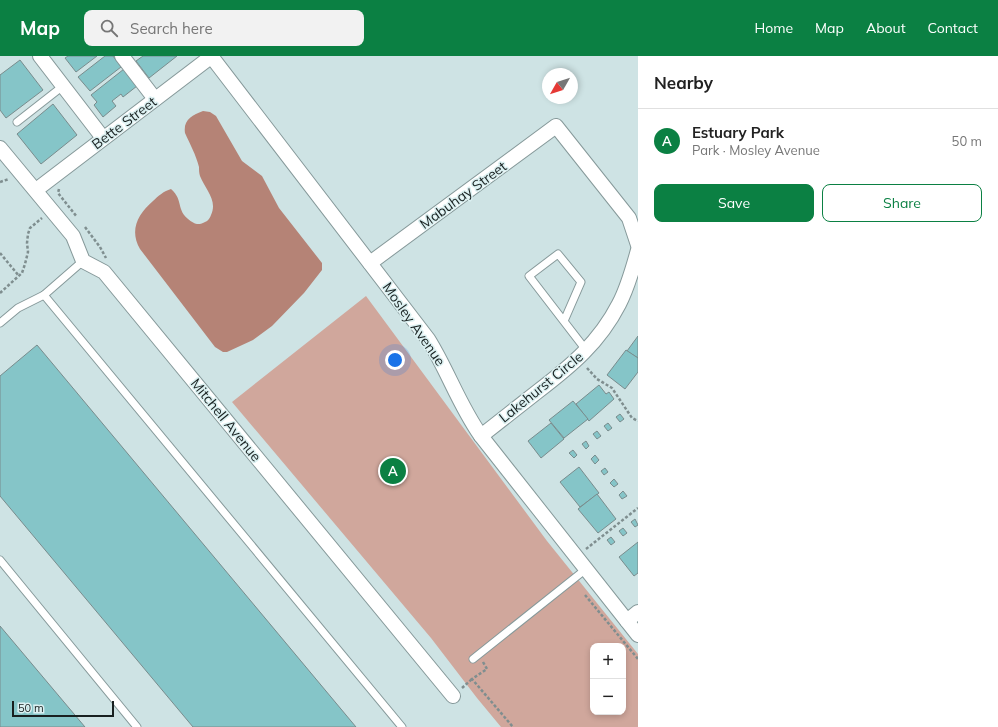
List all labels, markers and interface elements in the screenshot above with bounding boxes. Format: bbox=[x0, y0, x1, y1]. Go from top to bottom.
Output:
search box bbox=[84, 10, 364, 46]
text: Map bbox=[20, 16, 60, 40]
icon: search bbox=[98, 17, 120, 39]
text: Search here bbox=[130, 19, 213, 38]
text: Home bbox=[754, 19, 793, 37]
text: Map bbox=[815, 19, 844, 37]
text: About bbox=[866, 19, 906, 37]
text: Contact bbox=[928, 19, 978, 37]
north arrow bbox=[542, 68, 578, 104]
text: Nearby bbox=[654, 72, 713, 93]
street label: Bette Street bbox=[88, 93, 160, 153]
text: Estuary Park bbox=[692, 123, 784, 142]
text: A bbox=[662, 133, 672, 149]
text: 50 m bbox=[952, 133, 982, 149]
text: Park · Mosley Avenue bbox=[692, 142, 820, 158]
street label: Mabuhay Street bbox=[416, 157, 510, 233]
button: Save bbox=[654, 184, 814, 222]
button: Share bbox=[822, 184, 982, 222]
street label: Mosley Avenue bbox=[379, 279, 449, 369]
street label: Lakehurst Circle bbox=[495, 348, 587, 426]
your location bbox=[385, 350, 405, 370]
street label: Mitchell Avenue bbox=[187, 375, 265, 465]
pin: A bbox=[380, 456, 406, 486]
map controls bbox=[590, 643, 626, 715]
button: + bbox=[590, 643, 626, 679]
button: − bbox=[590, 679, 626, 715]
scale bar bbox=[12, 699, 114, 718]
text: 50 m bbox=[18, 701, 44, 715]

